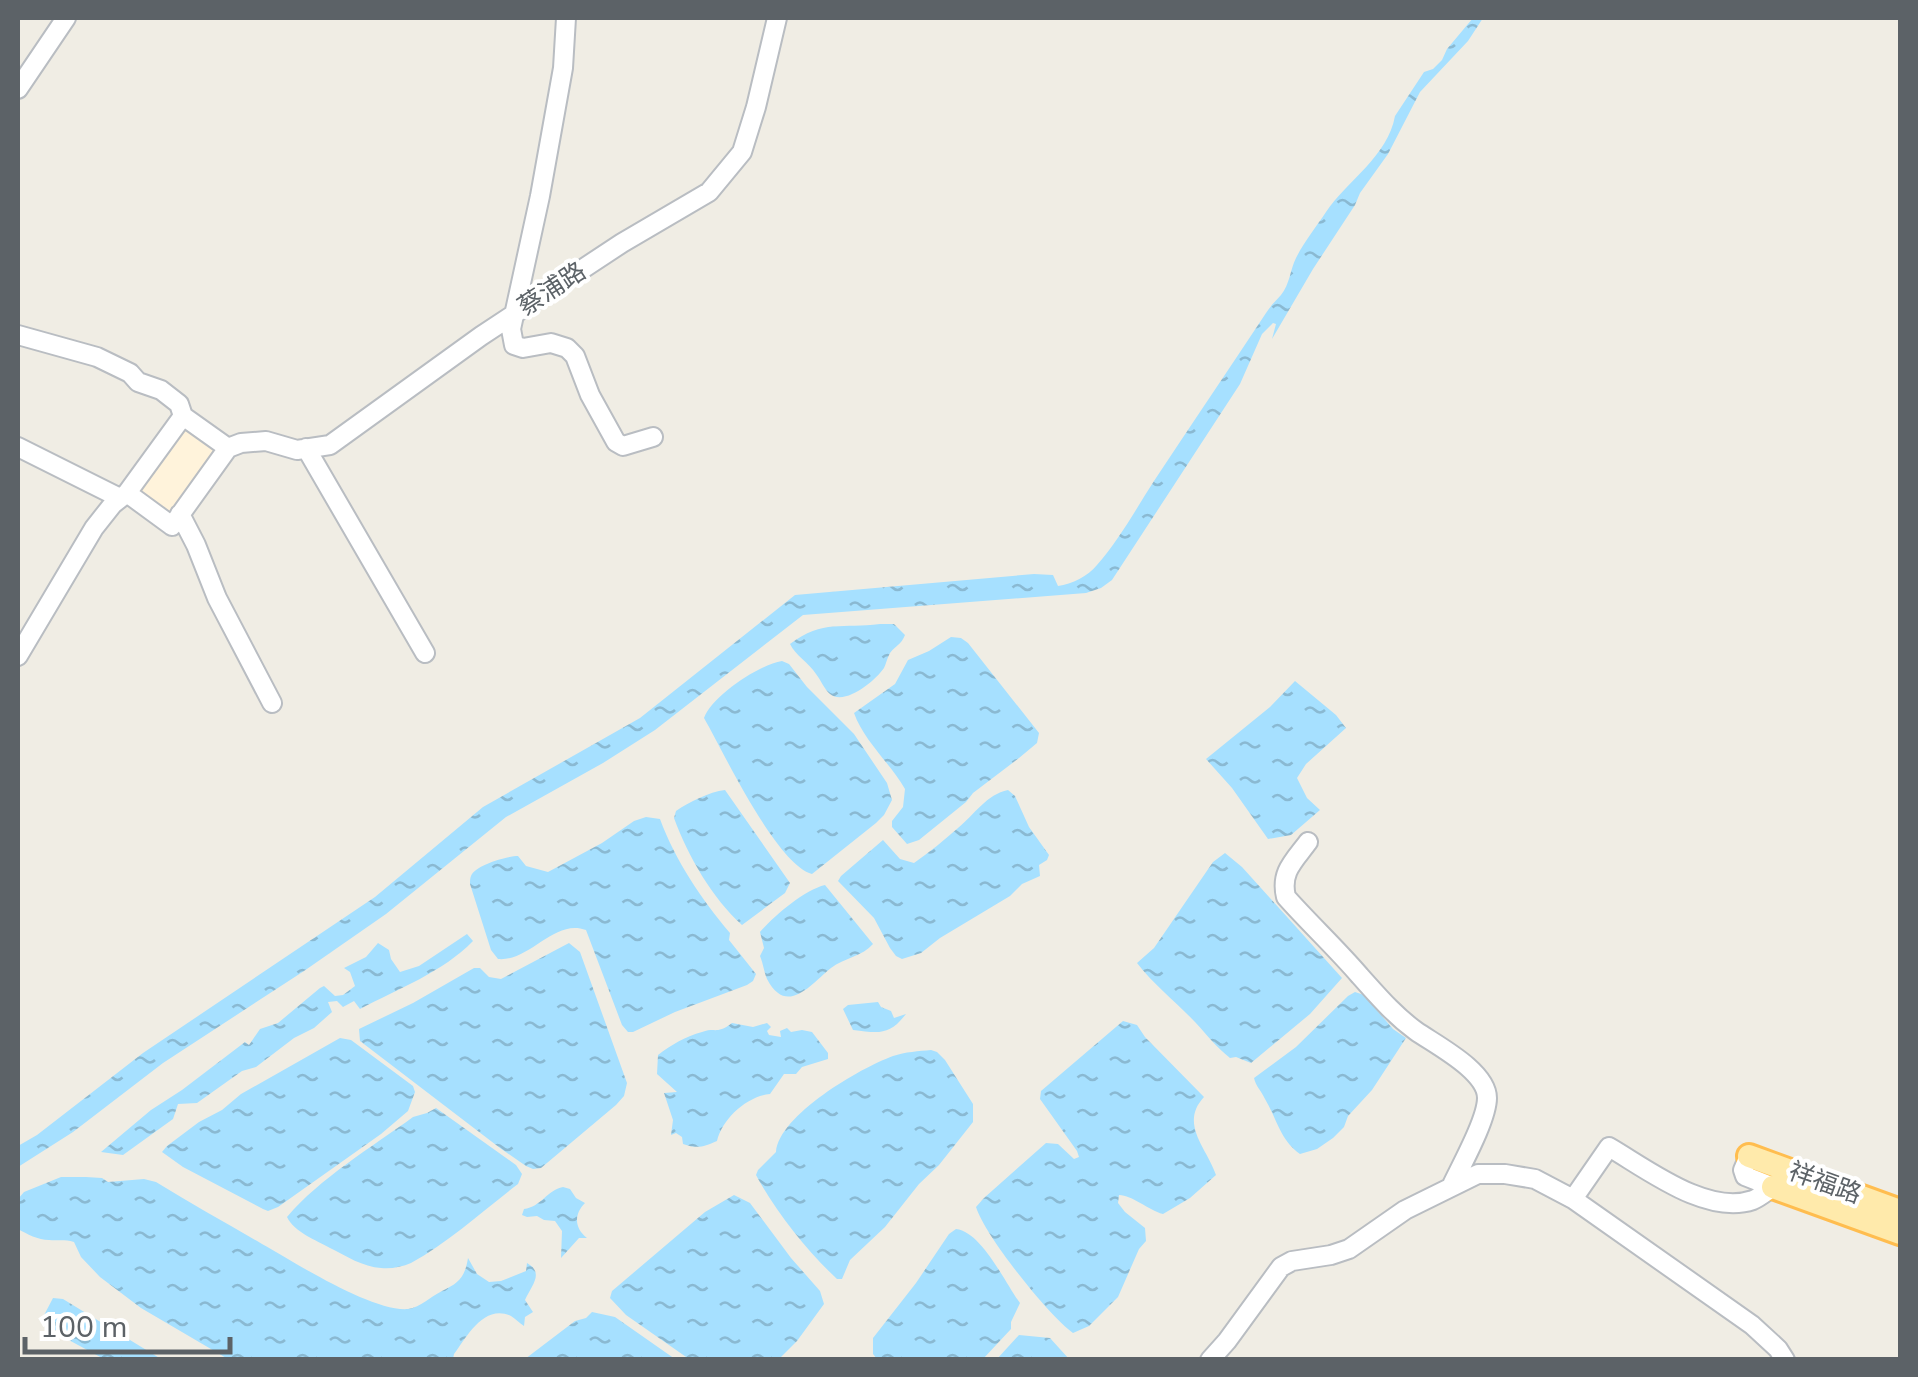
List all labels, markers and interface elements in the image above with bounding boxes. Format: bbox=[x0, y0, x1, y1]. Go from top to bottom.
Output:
street label: 蔡浦路 bbox=[511, 254, 593, 324]
street label: 祥福路 bbox=[1784, 1154, 1866, 1212]
scale bar bbox=[25, 1292, 230, 1354]
text: 100 m bbox=[40, 1307, 127, 1348]

